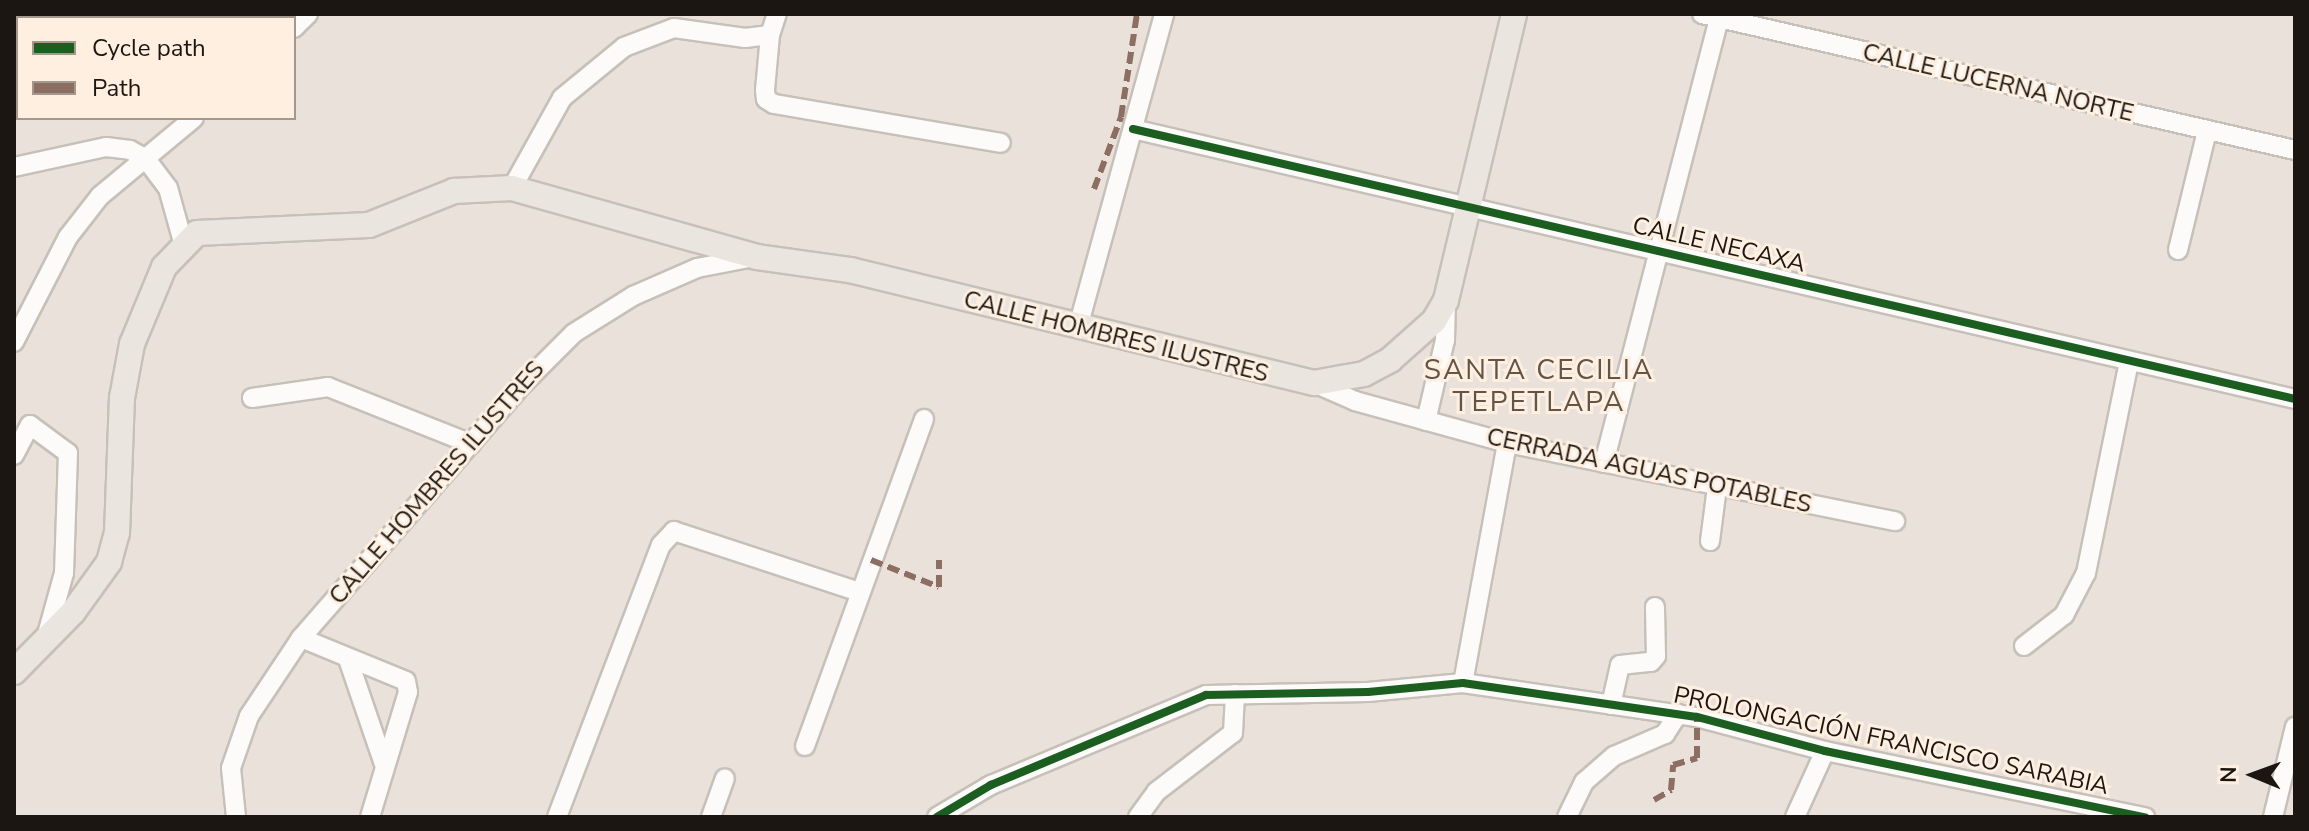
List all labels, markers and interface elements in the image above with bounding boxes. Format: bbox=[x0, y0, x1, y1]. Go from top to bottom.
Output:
legend bbox=[16, 16, 296, 120]
text: Cycle path bbox=[92, 32, 206, 64]
street label: CALLE LUCERNA NORTE bbox=[1860, 38, 2136, 128]
text: Path bbox=[92, 72, 141, 104]
street label: CALLE NECAXA bbox=[1630, 211, 1808, 279]
street label: CALLE HOMBRES ILUSTRES bbox=[961, 285, 1271, 389]
district label: SANTA CECILIA TEPETLAPA bbox=[1424, 353, 1654, 419]
street label: CALLE HOMBRES ILUSTRES bbox=[323, 355, 551, 611]
street label: CERRADA AGUAS POTABLES bbox=[1484, 422, 1814, 520]
street label: PROLONGACIÓN FRANCISCO SARABIA bbox=[1671, 681, 2111, 801]
north arrow bbox=[2213, 735, 2293, 815]
text: N bbox=[2214, 766, 2244, 783]

